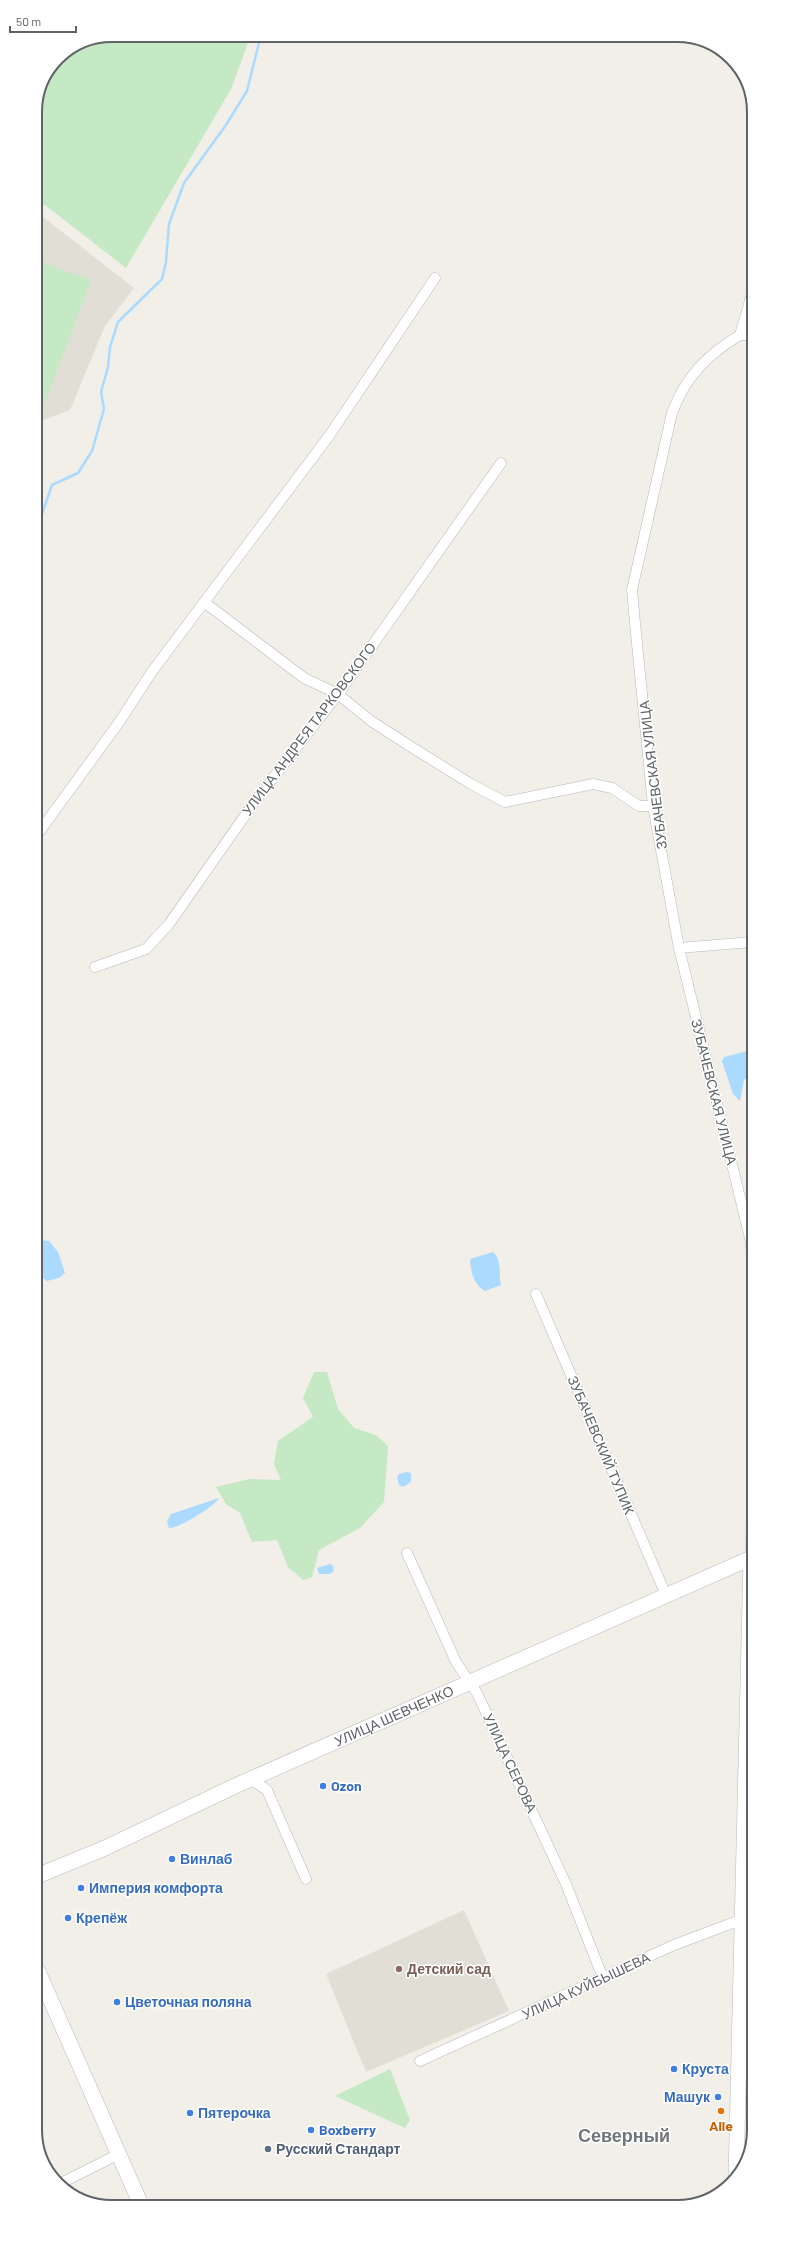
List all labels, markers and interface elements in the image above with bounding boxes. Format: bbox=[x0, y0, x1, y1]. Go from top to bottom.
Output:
scale bar bbox=[10, 8, 76, 34]
text: 50 m bbox=[16, 14, 41, 28]
street label: УЛИЦА АНДРЕЯ ТАРКОВСКОГО bbox=[238, 639, 379, 818]
street label: ЗУБАЧЕВСКАЯ УЛИЦА bbox=[635, 699, 670, 850]
street label: ЗУБАЧЕВСКАЯ УЛИЦА bbox=[688, 1017, 741, 1167]
street label: ЗУБАЧЕВСКИЙ ТУПИК bbox=[565, 1373, 639, 1517]
street label: УЛИЦА ШЕВЧЕНКО bbox=[332, 1682, 456, 1749]
street label: УЛИЦА СЕРОВА bbox=[480, 1710, 541, 1816]
place label: Ozon bbox=[331, 1777, 362, 1794]
marker: Ozon bbox=[318, 1781, 328, 1791]
place label: Винлаб bbox=[180, 1850, 233, 1867]
marker: Винлаб bbox=[167, 1854, 177, 1864]
place label: Империя комфорта bbox=[89, 1879, 223, 1896]
marker: Империя комфорта bbox=[76, 1883, 86, 1893]
place label: Крепёж bbox=[76, 1909, 128, 1926]
marker: Крепёж bbox=[63, 1913, 73, 1923]
street label: УЛИЦА КУЙБЫШЕВА bbox=[519, 1948, 653, 2023]
place label: Детский сад bbox=[407, 1960, 491, 1977]
marker: Детский сад bbox=[394, 1964, 404, 1974]
place label: Цветочная поляна bbox=[125, 1993, 252, 2010]
marker: Цветочная поляна bbox=[112, 1997, 122, 2007]
place label: Круста bbox=[682, 2060, 729, 2077]
marker: Круста bbox=[669, 2064, 679, 2074]
place label: Машук bbox=[664, 2088, 711, 2105]
marker: Машук bbox=[713, 2092, 723, 2102]
place label: Пятерочка bbox=[198, 2104, 271, 2121]
marker: Alle bbox=[716, 2106, 726, 2116]
marker: Пятерочка bbox=[185, 2108, 195, 2118]
place label: Alle bbox=[709, 2117, 733, 2134]
place label: Boxberry bbox=[319, 2121, 376, 2138]
district label: Северный bbox=[578, 2124, 670, 2146]
marker: Boxberry bbox=[306, 2125, 316, 2135]
place label: Русский Стандарт bbox=[276, 2140, 401, 2157]
marker: Русский Стандарт bbox=[263, 2144, 273, 2154]

